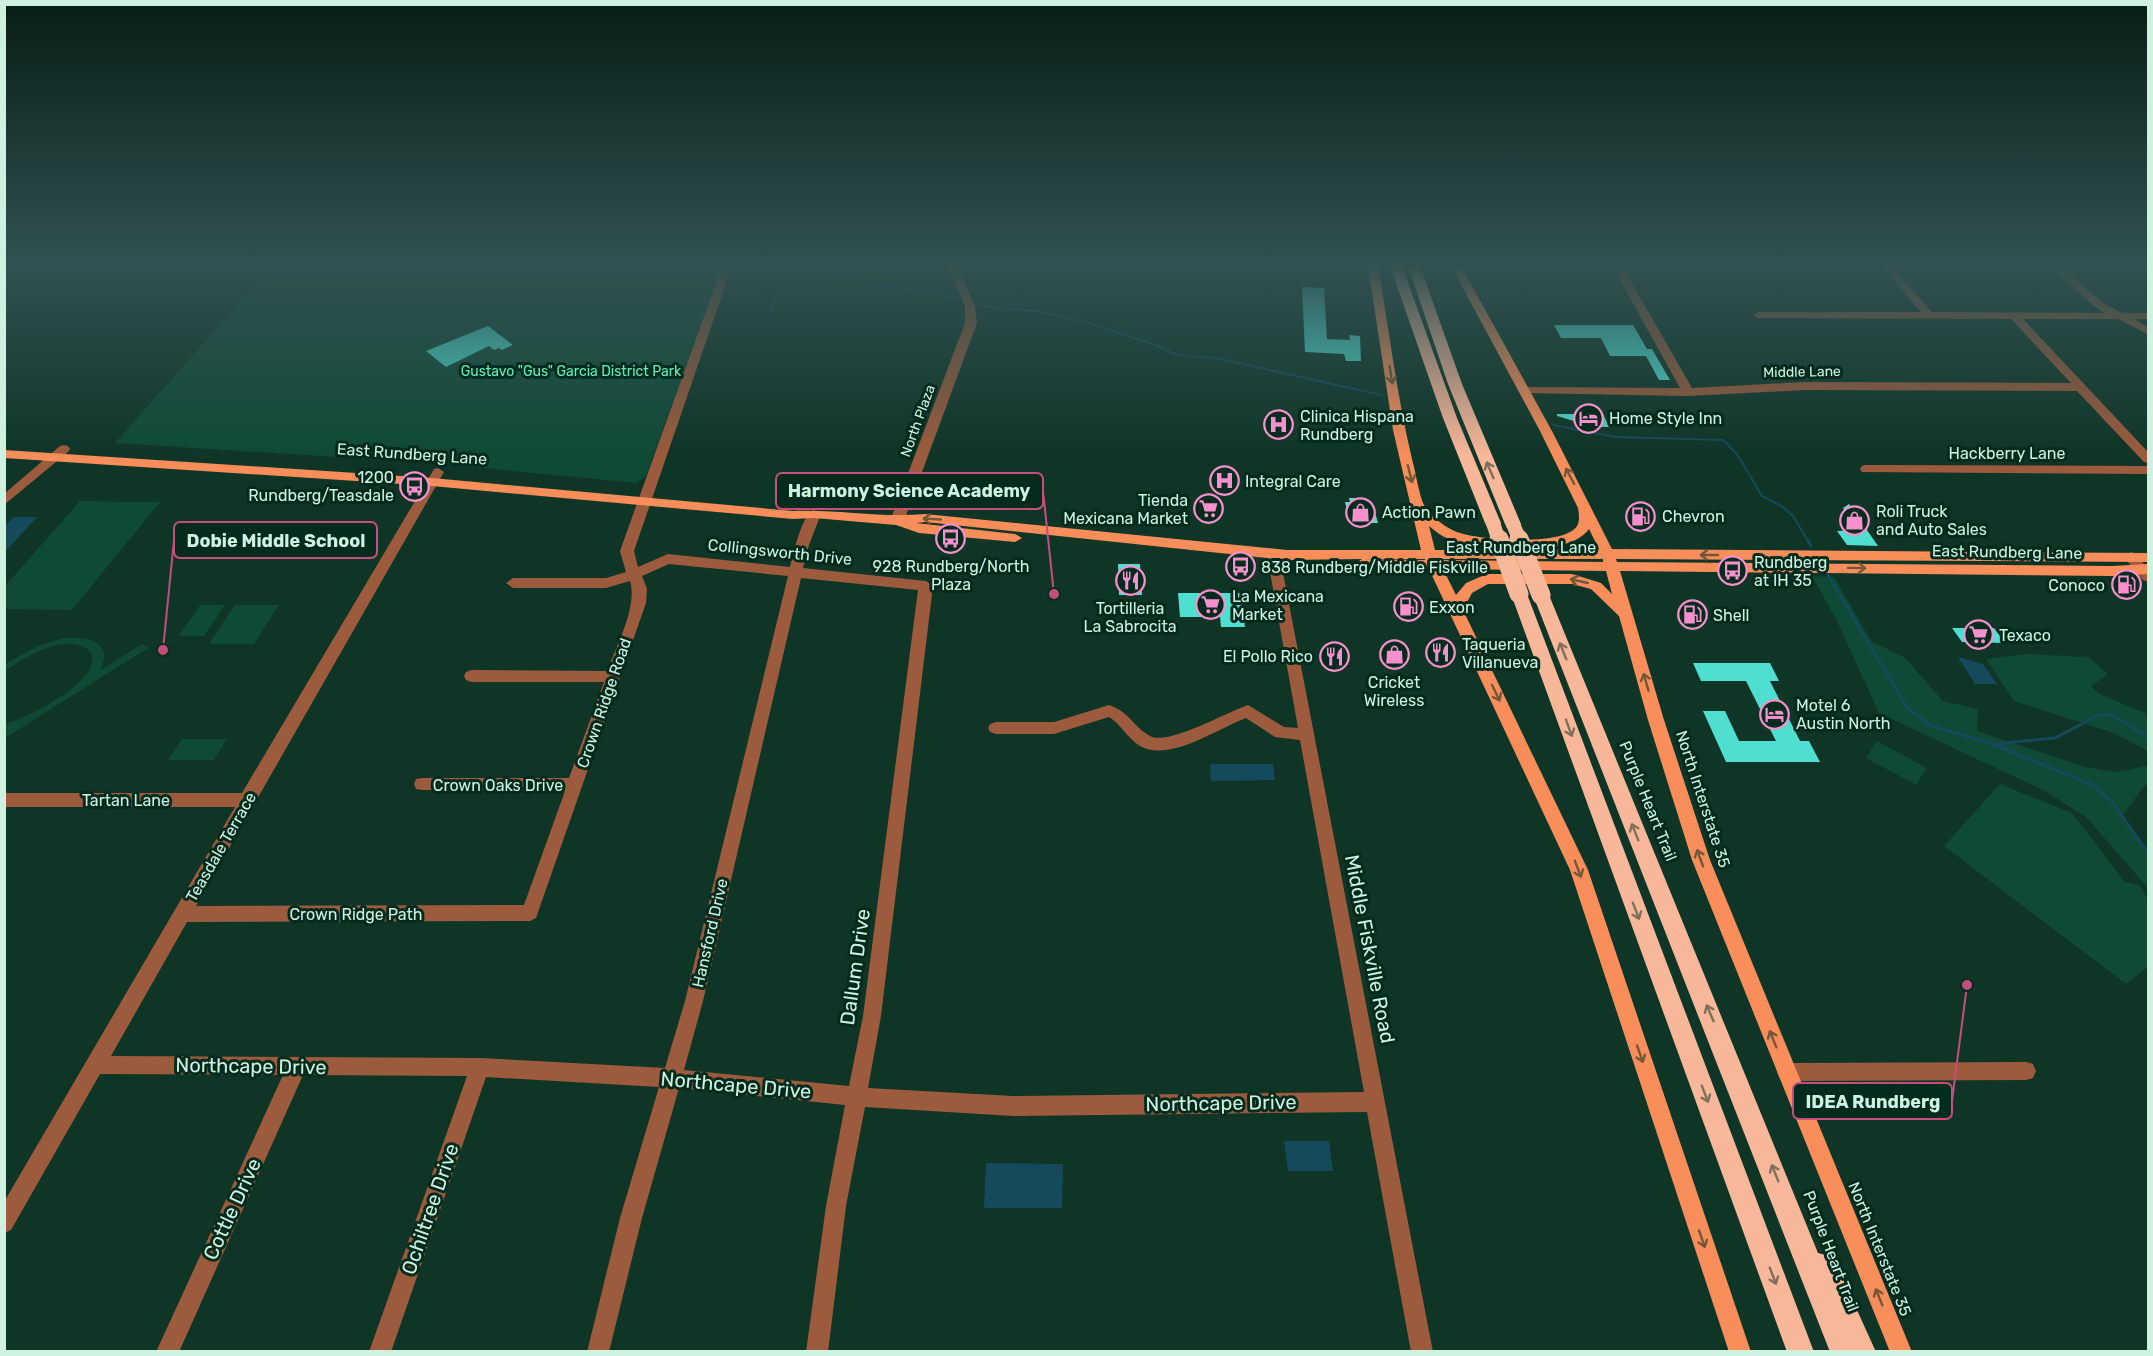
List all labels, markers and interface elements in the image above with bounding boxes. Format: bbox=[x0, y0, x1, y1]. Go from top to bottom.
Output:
park label: Gustavo "Gus" Garcia District Park bbox=[461, 363, 682, 380]
street label: Middle Lane bbox=[1763, 363, 1841, 381]
one-way arrow bbox=[1385, 365, 1396, 384]
street label: North Plaza bbox=[897, 383, 939, 459]
hotel icon: Home Style Inn bbox=[1572, 402, 1604, 434]
place label: Clinica Hispana Rundberg bbox=[1300, 407, 1414, 444]
hospital icon: Clinica Hispana Rundberg bbox=[1263, 409, 1295, 441]
place label: Home Style Inn bbox=[1609, 409, 1722, 428]
street label: East Rundberg Lane bbox=[336, 439, 488, 469]
street label: Hackberry Lane bbox=[1949, 444, 2065, 463]
one-way arrow bbox=[1484, 462, 1495, 480]
one-way arrow bbox=[1405, 464, 1417, 483]
hospital icon: Integral Care bbox=[1208, 465, 1240, 497]
place label: 1200 Rundberg/Teasdale bbox=[248, 468, 394, 505]
one-way arrow bbox=[1564, 468, 1576, 485]
bus stop icon: 1200 Rundberg/Teasdale bbox=[399, 470, 431, 502]
place label: Integral Care bbox=[1245, 472, 1341, 491]
callout: Harmony Science Academy bbox=[776, 473, 1043, 509]
text: Harmony Science Academy bbox=[788, 480, 1031, 502]
place label: Tienda Mexicana Market bbox=[1063, 491, 1188, 528]
supermarket icon: Tienda Mexicana Market bbox=[1193, 493, 1225, 525]
shop icon: Action Pawn bbox=[1345, 496, 1377, 528]
fuel station icon: Chevron bbox=[1625, 500, 1657, 532]
place label: Roli Truck and Auto Sales bbox=[1876, 502, 1987, 539]
place label: Action Pawn bbox=[1382, 503, 1476, 522]
shop icon: Roli Truck and Auto Sales bbox=[1839, 504, 1871, 536]
place label: Chevron bbox=[1662, 507, 1725, 526]
one-way arrow bbox=[923, 513, 943, 524]
callout: Dobie Middle School bbox=[174, 522, 377, 558]
bus stop icon: 928 Rundberg/North Plaza bbox=[935, 522, 967, 554]
text: Dobie Middle School bbox=[187, 530, 365, 552]
street label: Collingsworth Drive bbox=[707, 535, 853, 569]
street label: East Rundberg Lane bbox=[1446, 538, 1596, 557]
street label: East Rundberg Lane bbox=[1932, 541, 2082, 563]
one-way arrow bbox=[1699, 549, 1719, 561]
bus stop icon: 838 Rundberg/Middle Fiskville bbox=[1224, 551, 1256, 583]
place label: Rundberg at IH 35 bbox=[1754, 553, 1827, 590]
bus stop icon: Rundberg at IH 35 bbox=[1717, 555, 1749, 587]
place label: 928 Rundberg/North Plaza bbox=[873, 557, 1029, 594]
place label: 838 Rundberg/Middle Fiskville bbox=[1261, 558, 1488, 577]
one-way arrow bbox=[1847, 562, 1867, 574]
restaurant icon: Tortilleria La Sabrocita bbox=[1114, 564, 1146, 596]
fuel station icon: Conoco bbox=[2110, 569, 2142, 601]
one-way arrow bbox=[1570, 575, 1589, 587]
place label: Conoco bbox=[2048, 576, 2105, 595]
place label: La Mexicana Market bbox=[1232, 587, 1324, 624]
supermarket icon: La Mexicana Market bbox=[1195, 589, 1227, 621]
fuel station icon: Exxon bbox=[1392, 591, 1424, 623]
place label: Exxon bbox=[1429, 598, 1475, 617]
place label: Tortilleria La Sabrocita bbox=[1084, 599, 1176, 636]
fuel station icon: Shell bbox=[1676, 599, 1708, 631]
place label: Shell bbox=[1713, 606, 1749, 625]
supermarket icon: Texaco bbox=[1962, 619, 1994, 651]
place label: Texaco bbox=[1999, 626, 2051, 645]
place label: Taqueria Villanueva bbox=[1462, 635, 1538, 672]
street label: Crown Ridge Road bbox=[573, 636, 635, 770]
restaurant icon: Taqueria Villanueva bbox=[1425, 637, 1457, 669]
shop icon: Cricket Wireless bbox=[1378, 638, 1410, 670]
restaurant icon: El Pollo Rico bbox=[1318, 640, 1350, 672]
one-way arrow bbox=[1557, 642, 1568, 661]
place label: El Pollo Rico bbox=[1223, 647, 1313, 666]
place label: Cricket Wireless bbox=[1364, 673, 1424, 710]
one-way arrow bbox=[1639, 673, 1651, 692]
one-way arrow bbox=[1490, 683, 1502, 701]
place label: Motel 6 Austin North bbox=[1796, 696, 1891, 733]
hotel icon: Motel 6 Austin North bbox=[1759, 698, 1791, 730]
one-way arrow bbox=[1564, 718, 1575, 737]
street label: North Interstate 35 bbox=[1672, 728, 1734, 870]
street label: Purple Heart Trail bbox=[1615, 738, 1681, 864]
street label: Crown Oaks Drive bbox=[433, 776, 563, 795]
street label: Teasdale Terrace bbox=[182, 789, 260, 905]
street label: Tartan Lane bbox=[82, 791, 170, 810]
one-way arrow bbox=[1629, 824, 1640, 842]
one-way arrow bbox=[1694, 849, 1705, 868]
street label: Middle Fiskville Road bbox=[1340, 853, 1400, 1045]
one-way arrow bbox=[1573, 860, 1584, 878]
street label: Hansford Drive bbox=[688, 877, 732, 989]
one-way arrow bbox=[1632, 901, 1643, 920]
street label: Crown Ridge Path bbox=[289, 905, 423, 924]
street label: Dallum Drive bbox=[835, 907, 875, 1027]
one-way arrow bbox=[1704, 1004, 1715, 1022]
one-way arrow bbox=[1767, 1030, 1778, 1049]
one-way arrow bbox=[1636, 1044, 1647, 1063]
street label: Northcape Drive bbox=[175, 1053, 327, 1079]
street label: Northcape Drive bbox=[660, 1066, 812, 1104]
callout: IDEA Rundberg bbox=[1793, 1083, 1952, 1119]
one-way arrow bbox=[1700, 1084, 1711, 1102]
street label: Northcape Drive bbox=[1145, 1090, 1297, 1116]
text: IDEA Rundberg bbox=[1806, 1091, 1940, 1113]
street label: Ochiltree Drive bbox=[396, 1140, 464, 1278]
street label: Cottle Drive bbox=[198, 1154, 266, 1264]
one-way arrow bbox=[1769, 1164, 1780, 1183]
street label: North Interstate 35 bbox=[1844, 1179, 1916, 1319]
street label: Purple Heart Trail bbox=[1799, 1188, 1863, 1314]
one-way arrow bbox=[1698, 1229, 1709, 1248]
one-way arrow bbox=[1768, 1266, 1779, 1285]
one-way arrow bbox=[1873, 1289, 1884, 1307]

